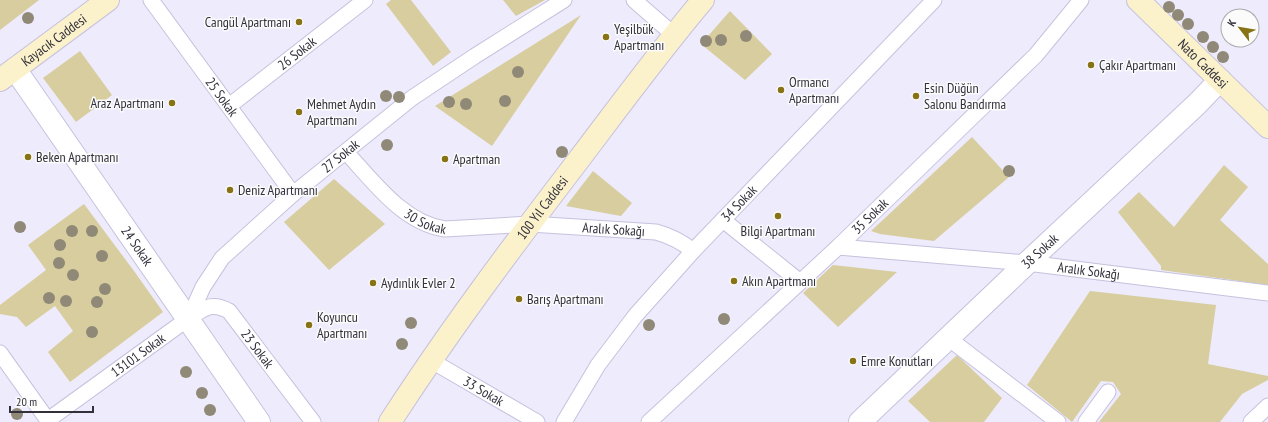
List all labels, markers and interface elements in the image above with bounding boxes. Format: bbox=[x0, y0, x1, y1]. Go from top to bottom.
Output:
north arrow bbox=[1220, 8, 1260, 48]
street label: Kayacık Caddesi bbox=[18, 10, 90, 70]
place label: Cangül Apartmanı bbox=[205, 13, 291, 31]
marker: Cangül Apartmanı bbox=[294, 17, 304, 27]
text: K bbox=[1224, 17, 1239, 29]
place label: Yeşilbük Apartmanı bbox=[614, 20, 664, 54]
street label: 26 Sokak bbox=[274, 32, 320, 74]
marker: Yeşilbük Apartmanı bbox=[601, 32, 611, 42]
street label: Nato Caddesi bbox=[1174, 35, 1232, 92]
place label: Çakır Apartmanı bbox=[1099, 56, 1176, 74]
marker: Çakır Apartmanı bbox=[1086, 60, 1096, 70]
place label: Ormancı Apartmanı bbox=[789, 73, 839, 107]
street label: 25 Sokak bbox=[202, 74, 243, 120]
place label: Esin Düğün Salonu Bandırma bbox=[924, 79, 1006, 113]
marker: Ormancı Apartmanı bbox=[776, 85, 786, 95]
marker: Esin Düğün Salonu Bandırma bbox=[911, 91, 921, 101]
place label: Araz Apartmanı bbox=[90, 94, 164, 112]
place label: Mehmet Aydın Apartmanı bbox=[307, 95, 376, 129]
marker: Araz Apartmanı bbox=[167, 98, 177, 108]
marker: Mehmet Aydın Apartmanı bbox=[294, 107, 304, 117]
street label: 27 Sokak bbox=[318, 135, 363, 177]
place label: Beken Apartmanı bbox=[36, 148, 118, 166]
place label: Apartman bbox=[453, 150, 500, 168]
marker: Beken Apartmanı bbox=[23, 152, 33, 162]
marker: Apartman bbox=[440, 154, 450, 164]
street label: 100 Yıl Caddesi bbox=[513, 172, 572, 243]
place label: Deniz Apartmanı bbox=[238, 181, 318, 199]
street label: 34 Sokak bbox=[717, 181, 761, 225]
marker: Deniz Apartmanı bbox=[225, 185, 235, 195]
street label: 35 Sokak bbox=[848, 194, 892, 238]
street label: 30 Sokak bbox=[401, 205, 448, 238]
marker: Bilgi Apartmanı bbox=[773, 211, 783, 221]
street label: Aralık Sokağı bbox=[582, 218, 645, 240]
place label: Bilgi Apartmanı bbox=[741, 222, 815, 240]
street label: 24 Sokak bbox=[117, 223, 158, 270]
street label: 38 Sokak bbox=[1017, 229, 1062, 273]
street label: Aralık Sokağı bbox=[1057, 258, 1121, 284]
place label: Akın Apartmanı bbox=[742, 272, 816, 290]
place label: Aydınlık Evler 2 bbox=[381, 274, 456, 292]
marker: Akın Apartmanı bbox=[729, 276, 739, 286]
marker: Aydınlık Evler 2 bbox=[368, 278, 378, 288]
place label: Barış Apartmanı bbox=[527, 290, 604, 308]
marker: Barış Apartmanı bbox=[514, 294, 524, 304]
place label: Koyuncu Apartmanı bbox=[317, 308, 367, 342]
marker: Koyuncu Apartmanı bbox=[304, 320, 314, 330]
street label: 23 Sokak bbox=[237, 326, 278, 372]
street label: 13101 Sokak bbox=[107, 329, 169, 381]
place label: Emre Konutları bbox=[861, 352, 933, 370]
marker: Emre Konutları bbox=[848, 356, 858, 366]
street label: 33 Sokak bbox=[460, 372, 508, 410]
scale bar bbox=[10, 388, 93, 414]
text: 20 m bbox=[16, 394, 37, 409]

